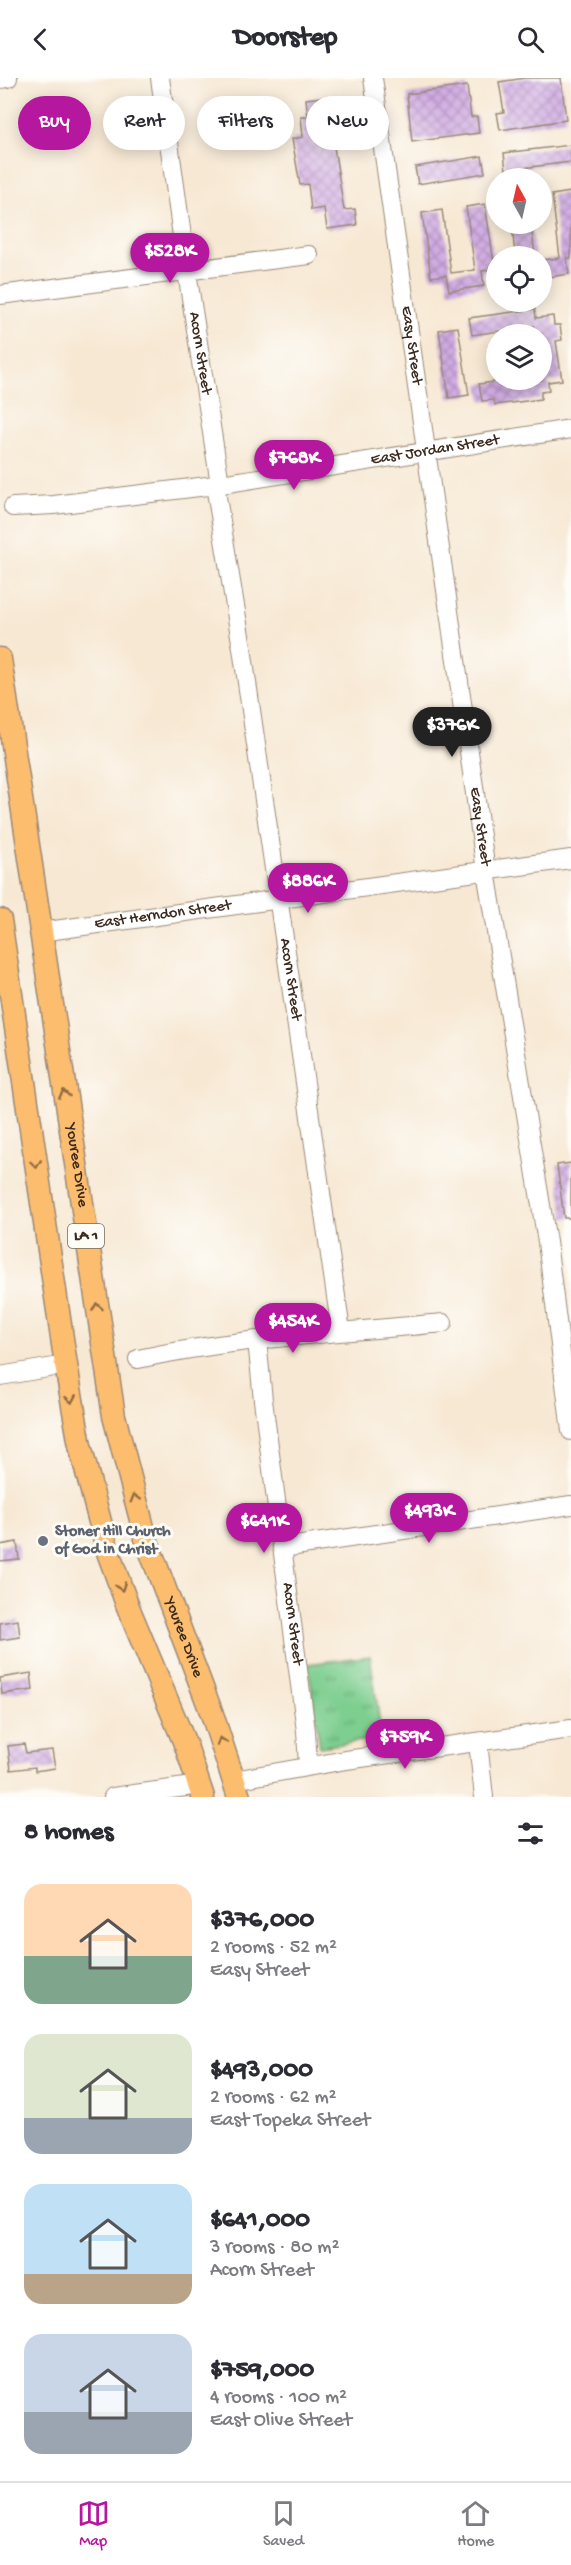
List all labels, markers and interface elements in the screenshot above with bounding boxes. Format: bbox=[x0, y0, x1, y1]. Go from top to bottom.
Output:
icon: back bbox=[24, 23, 57, 56]
text: Doorstep bbox=[234, 23, 337, 55]
icon: search bbox=[514, 23, 547, 56]
chip: Buy bbox=[18, 96, 91, 150]
chip: Rent bbox=[103, 96, 185, 150]
chip: Filters bbox=[197, 96, 294, 150]
chip: New bbox=[306, 96, 389, 150]
north arrow bbox=[486, 168, 552, 234]
map controls bbox=[486, 168, 552, 390]
pin: $528K bbox=[128, 233, 212, 284]
text: $528K bbox=[144, 241, 196, 264]
button: locate bbox=[486, 246, 552, 312]
street label: Easy Street bbox=[396, 305, 426, 387]
street label: Acorn Street bbox=[184, 311, 216, 397]
button: layers bbox=[486, 324, 552, 390]
street label: East Jordan Street bbox=[369, 431, 502, 470]
pin: $768K bbox=[252, 440, 336, 491]
text: $768K bbox=[268, 448, 320, 471]
pin: $376K bbox=[410, 707, 494, 758]
text: $376K bbox=[427, 715, 477, 738]
street label: Easy Street bbox=[465, 786, 495, 868]
pin: $886K bbox=[266, 863, 350, 914]
text: $886K bbox=[282, 871, 334, 894]
street label: East Herndon Street bbox=[93, 896, 234, 934]
street label: Acorn Street bbox=[275, 937, 306, 1023]
one-way arrow bbox=[59, 1089, 71, 1099]
street label: Youree Drive bbox=[60, 1120, 92, 1209]
one-way arrow bbox=[30, 1160, 42, 1169]
road number: LA 1 bbox=[68, 1224, 104, 1248]
one-way arrow bbox=[91, 1303, 103, 1312]
pin: $454K bbox=[251, 1303, 335, 1354]
text: $454K bbox=[268, 1311, 318, 1334]
one-way arrow bbox=[64, 1393, 77, 1403]
pin: $493K bbox=[387, 1493, 471, 1544]
one-way arrow bbox=[130, 1494, 142, 1504]
text: $493K bbox=[404, 1501, 454, 1524]
pin: $641K bbox=[222, 1503, 306, 1554]
text: $641K bbox=[240, 1511, 288, 1534]
place label: Stoner Hill Church of God in Christ bbox=[54, 1523, 171, 1560]
marker: Stoner Hill Church of God in Christ bbox=[36, 1534, 50, 1548]
one-way arrow bbox=[113, 1581, 126, 1592]
street label: Acorn Street bbox=[277, 1581, 307, 1668]
street label: Youree Drive bbox=[159, 1593, 207, 1681]
pin: $759K bbox=[363, 1719, 447, 1770]
text: $759K bbox=[380, 1727, 430, 1750]
one-way arrow bbox=[216, 1736, 229, 1747]
icon: filters bbox=[514, 1817, 547, 1850]
text: 8 homes bbox=[24, 1818, 113, 1849]
text: $376,000 bbox=[210, 1906, 314, 1937]
icon: home bbox=[72, 1908, 144, 1980]
text: 2 rooms · 52 m² bbox=[210, 1937, 337, 1960]
text: Easy Street bbox=[210, 1960, 309, 1983]
text: $493,000 bbox=[210, 2056, 313, 2087]
icon: home bbox=[72, 2058, 144, 2130]
text: 2 rooms · 62 m² bbox=[210, 2087, 337, 2110]
text: East Topeka Street bbox=[210, 2110, 370, 2133]
text: $641,000 bbox=[210, 2206, 310, 2237]
icon: home bbox=[72, 2208, 144, 2280]
text: 3 rooms · 80 m² bbox=[210, 2237, 339, 2260]
text: Acorn Street bbox=[210, 2260, 314, 2283]
text: $759,000 bbox=[210, 2356, 314, 2387]
icon: home bbox=[72, 2358, 144, 2430]
text: 4 rooms · 100 m² bbox=[210, 2387, 347, 2410]
text: East Olive Street bbox=[210, 2410, 352, 2433]
tab: Map bbox=[77, 2497, 110, 2552]
tab: Saved bbox=[263, 2497, 304, 2552]
tab: Home bbox=[457, 2497, 494, 2552]

